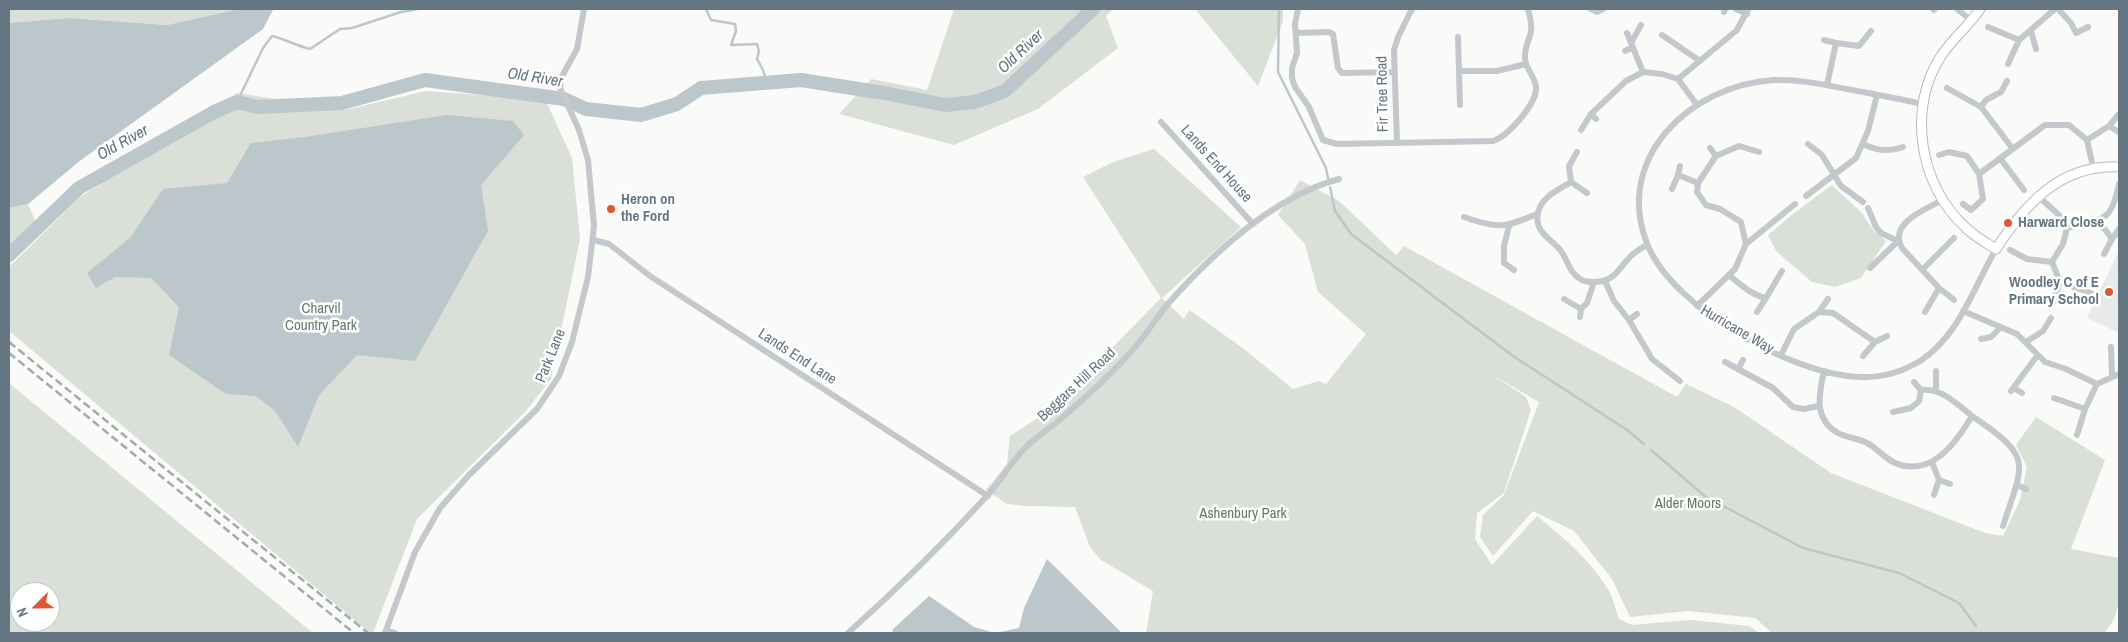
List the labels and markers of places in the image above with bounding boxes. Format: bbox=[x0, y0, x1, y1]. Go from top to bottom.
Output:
place label: Heron on the Ford bbox=[621, 191, 675, 226]
marker: Heron on the Ford bbox=[605, 203, 617, 215]
place label: Harward Close bbox=[2018, 214, 2104, 232]
marker: Harward Close bbox=[2002, 217, 2014, 229]
place label: Woodley C of E Primary School bbox=[2009, 274, 2099, 309]
marker: Woodley C of E Primary School bbox=[2103, 286, 2115, 298]

